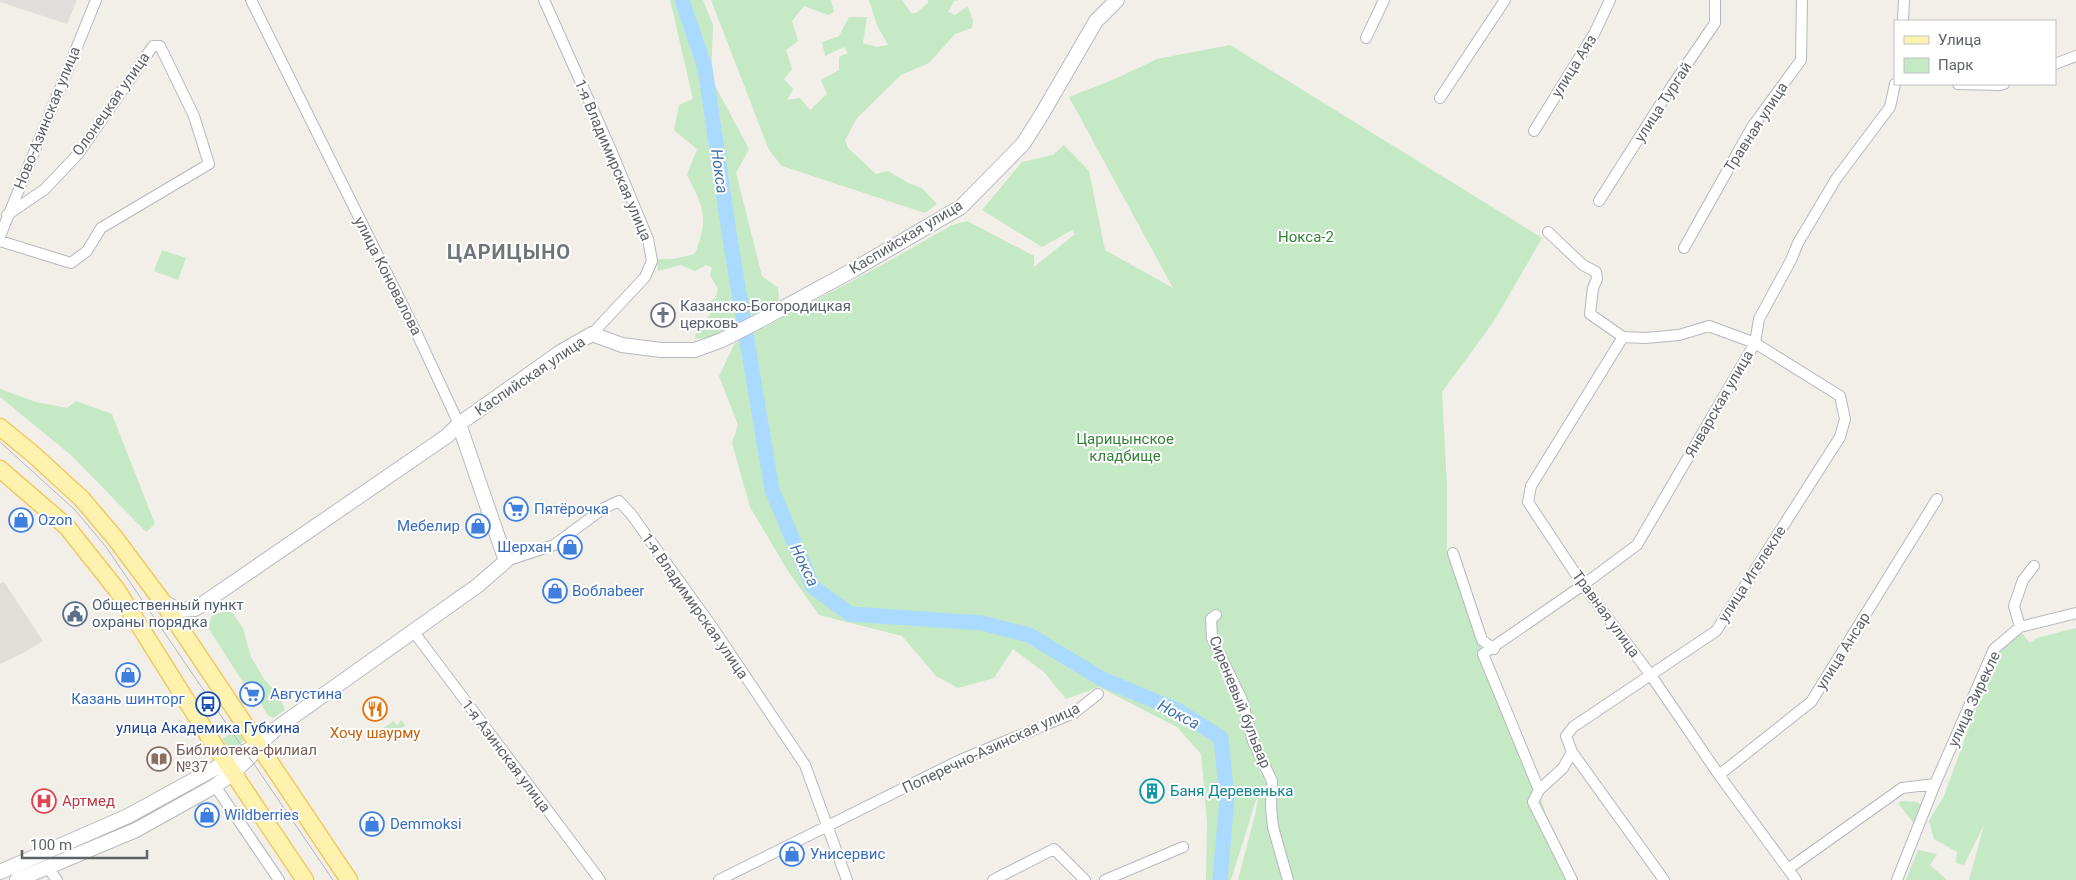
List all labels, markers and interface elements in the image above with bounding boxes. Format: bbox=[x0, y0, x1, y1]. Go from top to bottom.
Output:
legend bbox=[1894, 20, 2056, 85]
street label: улица Аяз bbox=[1548, 31, 1600, 101]
text: Улица bbox=[1938, 31, 1981, 49]
street label: Ново-Азинская улица bbox=[10, 44, 84, 192]
street label: Олонецкая улица bbox=[69, 49, 153, 159]
text: Парк bbox=[1938, 56, 1973, 74]
street label: улица Тургай bbox=[1630, 59, 1696, 145]
street label: 1-я Владимирская улица bbox=[571, 76, 655, 244]
street label: Травная улица bbox=[1720, 79, 1792, 175]
water label: Нокса bbox=[707, 148, 732, 195]
street label: Каспийская улица bbox=[846, 196, 966, 278]
street label: улица Коновалова bbox=[350, 214, 426, 338]
park label: Нокса-2 bbox=[1278, 228, 1334, 246]
district label: ЦАРИЦЫНО bbox=[447, 240, 571, 264]
place label: Казанско-Богородицкая церковь bbox=[680, 297, 851, 332]
church icon: Казанско-Богородицкая церковь bbox=[650, 302, 676, 328]
street label: Каспийская улица bbox=[472, 333, 588, 419]
street label: Январская улица bbox=[1681, 347, 1757, 461]
park label: Царицынское кладбище bbox=[1076, 430, 1174, 465]
supermarket icon: Пятёрочка bbox=[503, 496, 529, 522]
place label: Пятёрочка bbox=[534, 500, 609, 518]
shop icon: Ozon bbox=[8, 507, 34, 533]
place label: Ozon bbox=[38, 511, 72, 529]
shop icon: Мебелир bbox=[465, 513, 491, 539]
place label: Мебелир bbox=[397, 517, 460, 535]
street label: улица Игелекле bbox=[1714, 522, 1790, 625]
street label: 1-я Владимирская улица bbox=[638, 530, 752, 682]
shop icon: Шерхан bbox=[557, 534, 583, 560]
place label: Шерхан bbox=[497, 538, 552, 556]
water label: Нокса bbox=[786, 541, 823, 590]
street label: Травная улица bbox=[1568, 567, 1644, 661]
shop icon: Воблаbeer bbox=[542, 578, 568, 604]
place label: Воблаbeer bbox=[572, 582, 644, 600]
place label: Общественный пункт охраны порядка bbox=[92, 596, 244, 631]
public building icon: Общественный пункт охраны порядка bbox=[62, 601, 88, 627]
street label: улица Ансар bbox=[1812, 609, 1874, 693]
street label: Сиреневый бульвар bbox=[1205, 633, 1275, 771]
street label: улица Зирекле bbox=[1944, 648, 2004, 750]
shop icon: Казань шинторг bbox=[115, 662, 141, 688]
supermarket icon: Августина bbox=[239, 681, 265, 707]
place label: Августина bbox=[270, 685, 342, 703]
place label: Казань шинторг bbox=[71, 690, 186, 708]
bus stop icon: улица Академика Губкина bbox=[195, 691, 221, 717]
restaurant icon: Хочу шаурму bbox=[362, 696, 388, 722]
street label: 1-я Азинская улица bbox=[458, 696, 554, 816]
water label: Нокса bbox=[1155, 696, 1203, 733]
street label: Поперечно-Азинская улица bbox=[899, 699, 1083, 797]
place label: улица Академика Губкина bbox=[116, 719, 300, 737]
place label: Хочу шаурму bbox=[330, 724, 420, 742]
place label: Библиотека-филиал №37 bbox=[176, 741, 317, 776]
library icon: Библиотека-филиал №37 bbox=[146, 746, 172, 772]
building icon: Баня Деревенька bbox=[1139, 778, 1165, 804]
place label: Баня Деревенька bbox=[1170, 782, 1293, 800]
hospital icon: Артмед bbox=[31, 788, 57, 814]
place label: Артмед bbox=[62, 792, 115, 810]
shop icon: Wildberries bbox=[194, 802, 220, 828]
place label: Wildberries bbox=[224, 806, 299, 824]
shop icon: Demmoksi bbox=[359, 811, 385, 837]
place label: Demmoksi bbox=[390, 815, 462, 833]
scale bar bbox=[22, 828, 148, 860]
text: 100 m bbox=[30, 836, 72, 854]
shop icon: Унисервис bbox=[779, 841, 805, 867]
place label: Унисервис bbox=[810, 845, 885, 863]

